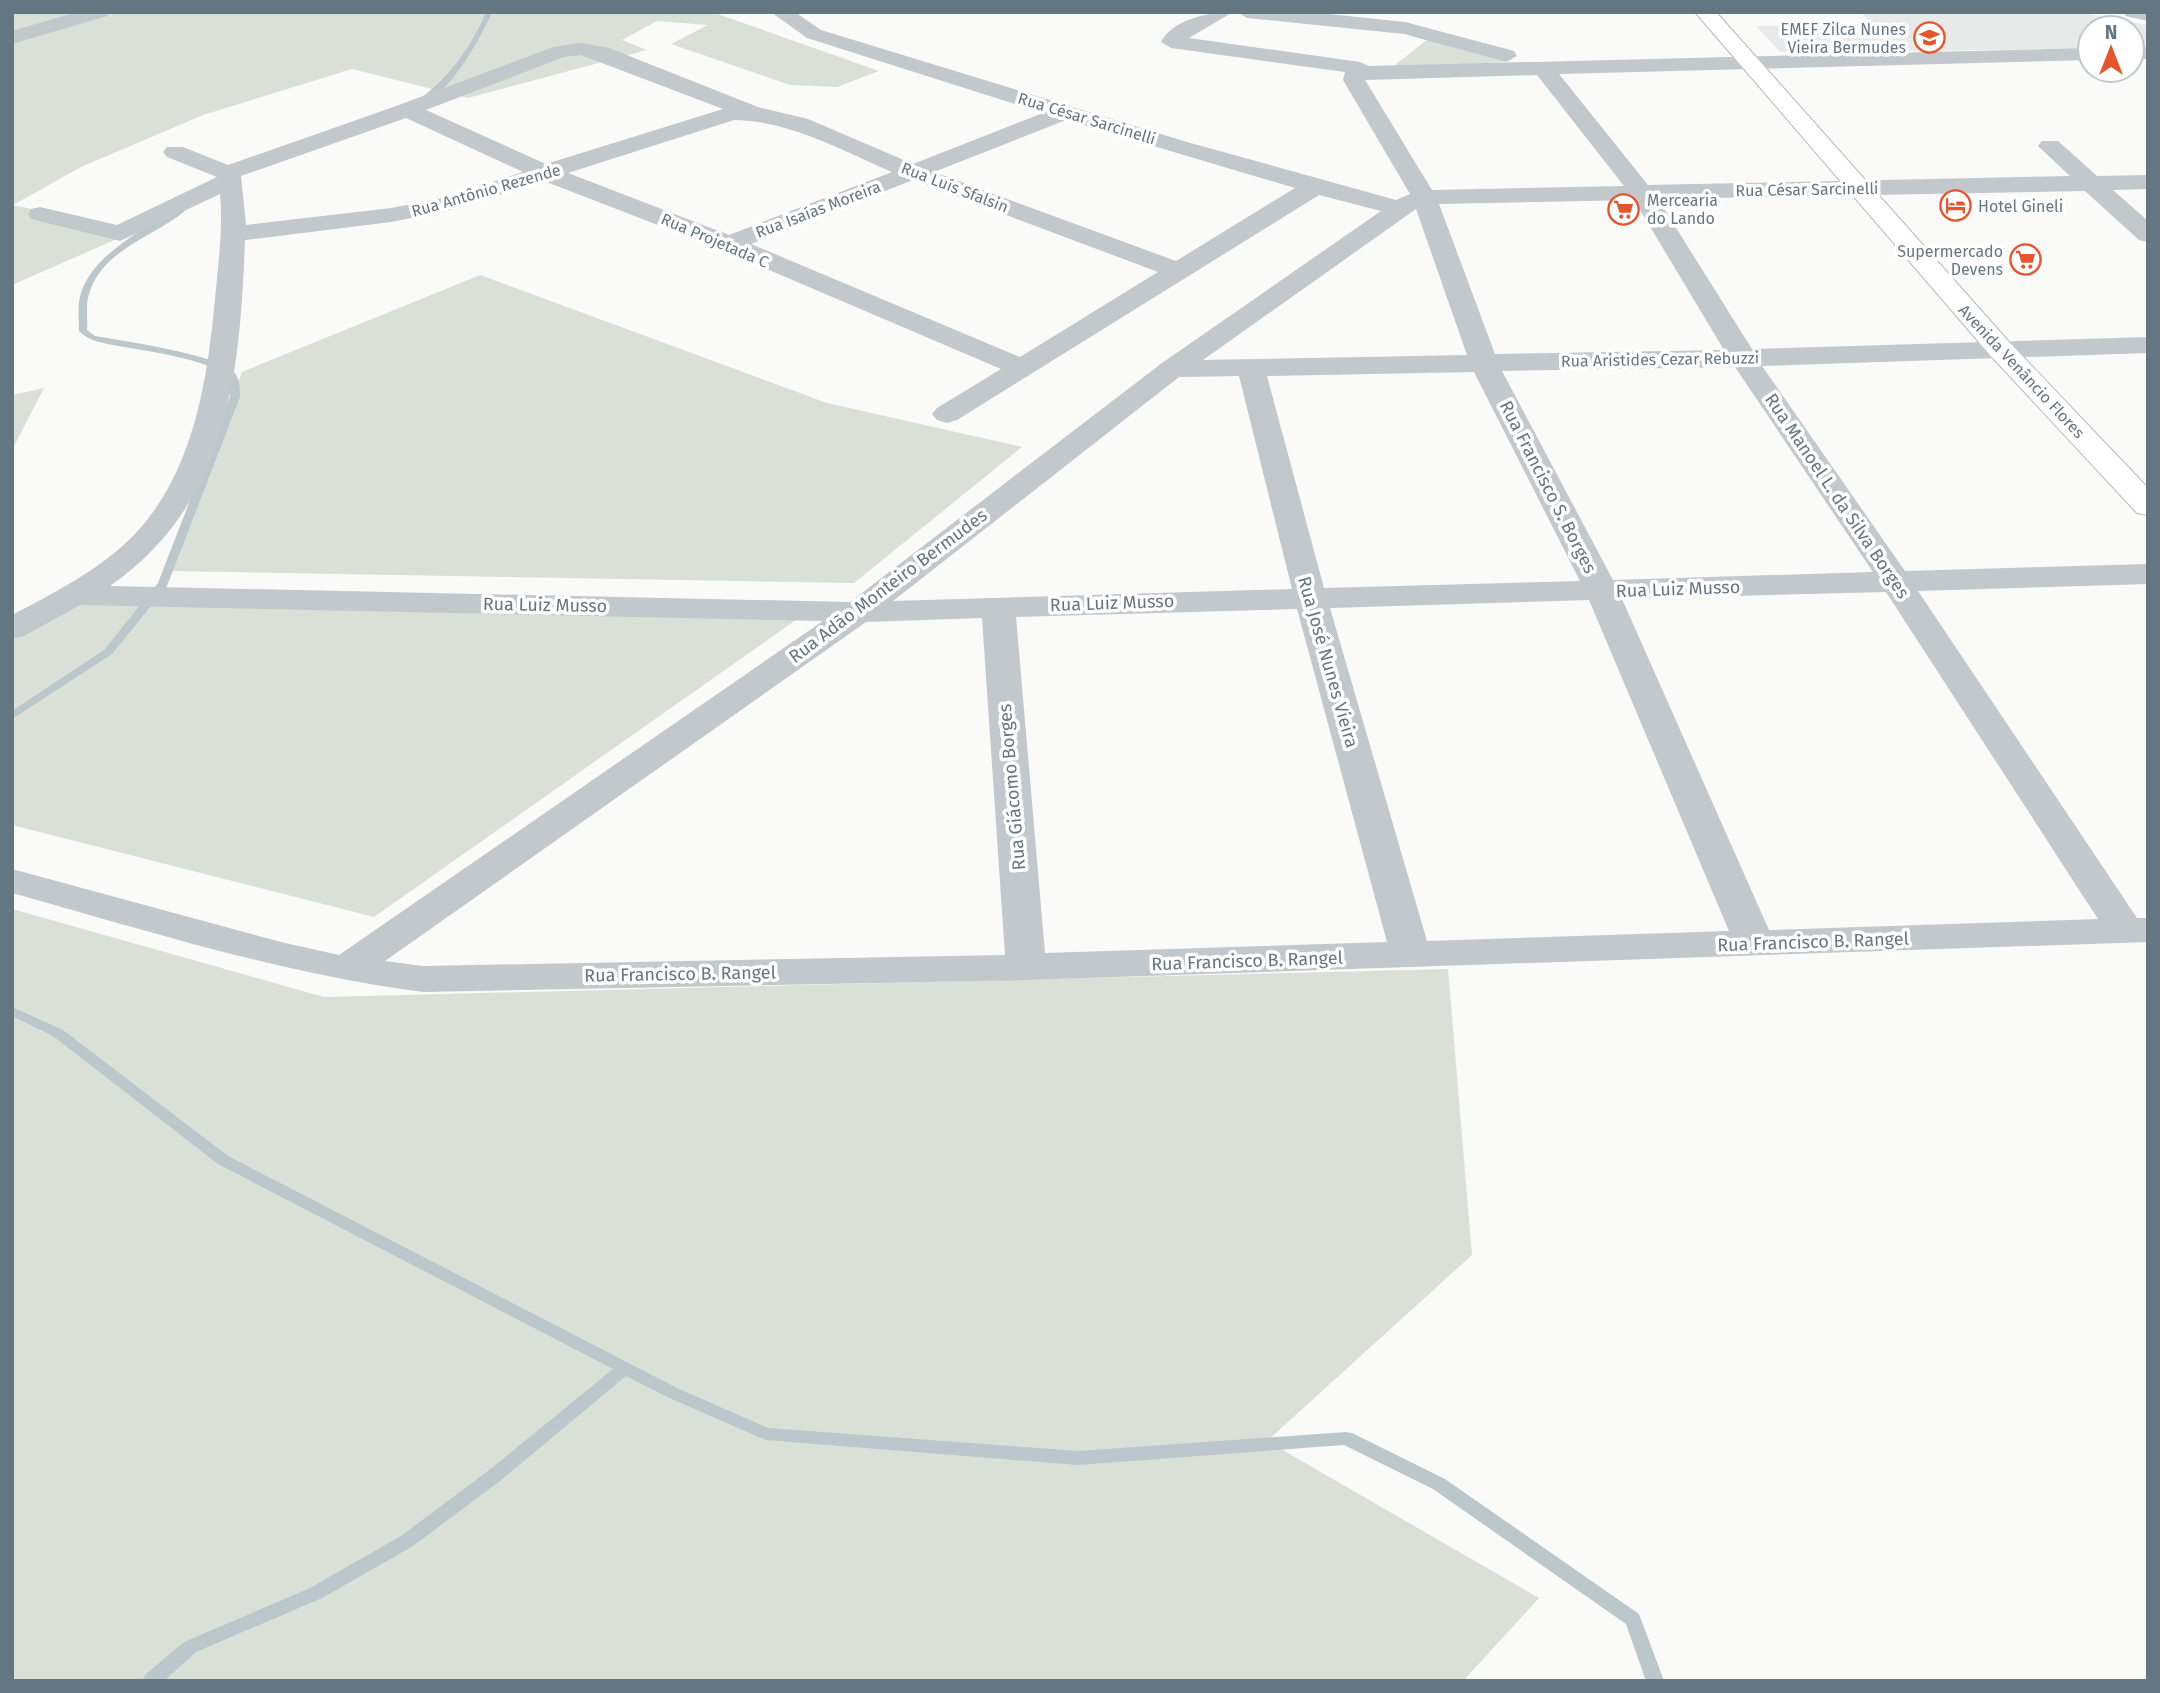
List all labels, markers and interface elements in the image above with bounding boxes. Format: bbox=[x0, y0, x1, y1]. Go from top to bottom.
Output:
north arrow bbox=[2076, 14, 2146, 84]
place label: EMEF Zilca Nunes Vieira Bermudes bbox=[1781, 20, 1906, 57]
school or university icon: EMEF Zilca Nunes Vieira Bermudes bbox=[1912, 21, 1946, 55]
text: N bbox=[2105, 21, 2117, 44]
street label: Rua César Sarcinelli bbox=[1016, 88, 1158, 148]
street label: Rua Luís Sfalsin bbox=[898, 158, 1011, 217]
street label: Rua Antônio Rezende bbox=[409, 160, 563, 221]
street label: Rua Isaías Moreira bbox=[753, 177, 883, 242]
street label: Rua César Sarcinelli bbox=[1735, 179, 1879, 200]
hotel icon: Hotel Gineli bbox=[1938, 189, 1972, 223]
place label: Mercearia do Lando bbox=[1647, 191, 1718, 228]
supermarket icon: Mercearia do Lando bbox=[1607, 192, 1641, 226]
place label: Hotel Gineli bbox=[1978, 197, 2063, 216]
street label: Rua Projetada C bbox=[658, 209, 771, 272]
place label: Supermercado Devens bbox=[1897, 242, 2003, 279]
supermarket icon: Supermercado Devens bbox=[2009, 243, 2043, 277]
street label: Avenida Venâncio Flores bbox=[1955, 300, 2089, 442]
street label: Rua Aristides Cezar Rebuzzi bbox=[1561, 348, 1759, 371]
street label: Rua Manoel L. da Silva Borges bbox=[1760, 389, 1914, 603]
street label: Rua Francisco S. Borges bbox=[1495, 397, 1601, 577]
street label: Rua Adão Monteiro Bermudes bbox=[785, 504, 991, 668]
street label: Rua José Nunes Vieira bbox=[1293, 574, 1363, 750]
street label: Rua Luiz Musso bbox=[1615, 576, 1741, 602]
street label: Rua Luiz Musso bbox=[1049, 590, 1175, 616]
street label: Rua Luiz Musso bbox=[483, 593, 607, 617]
street label: Rua Giácomo Borges bbox=[994, 703, 1030, 871]
street label: Rua Francisco B. Rangel bbox=[1717, 928, 1909, 956]
street label: Rua Francisco B. Rangel bbox=[1151, 947, 1343, 975]
street label: Rua Francisco B. Rangel bbox=[584, 961, 776, 987]

